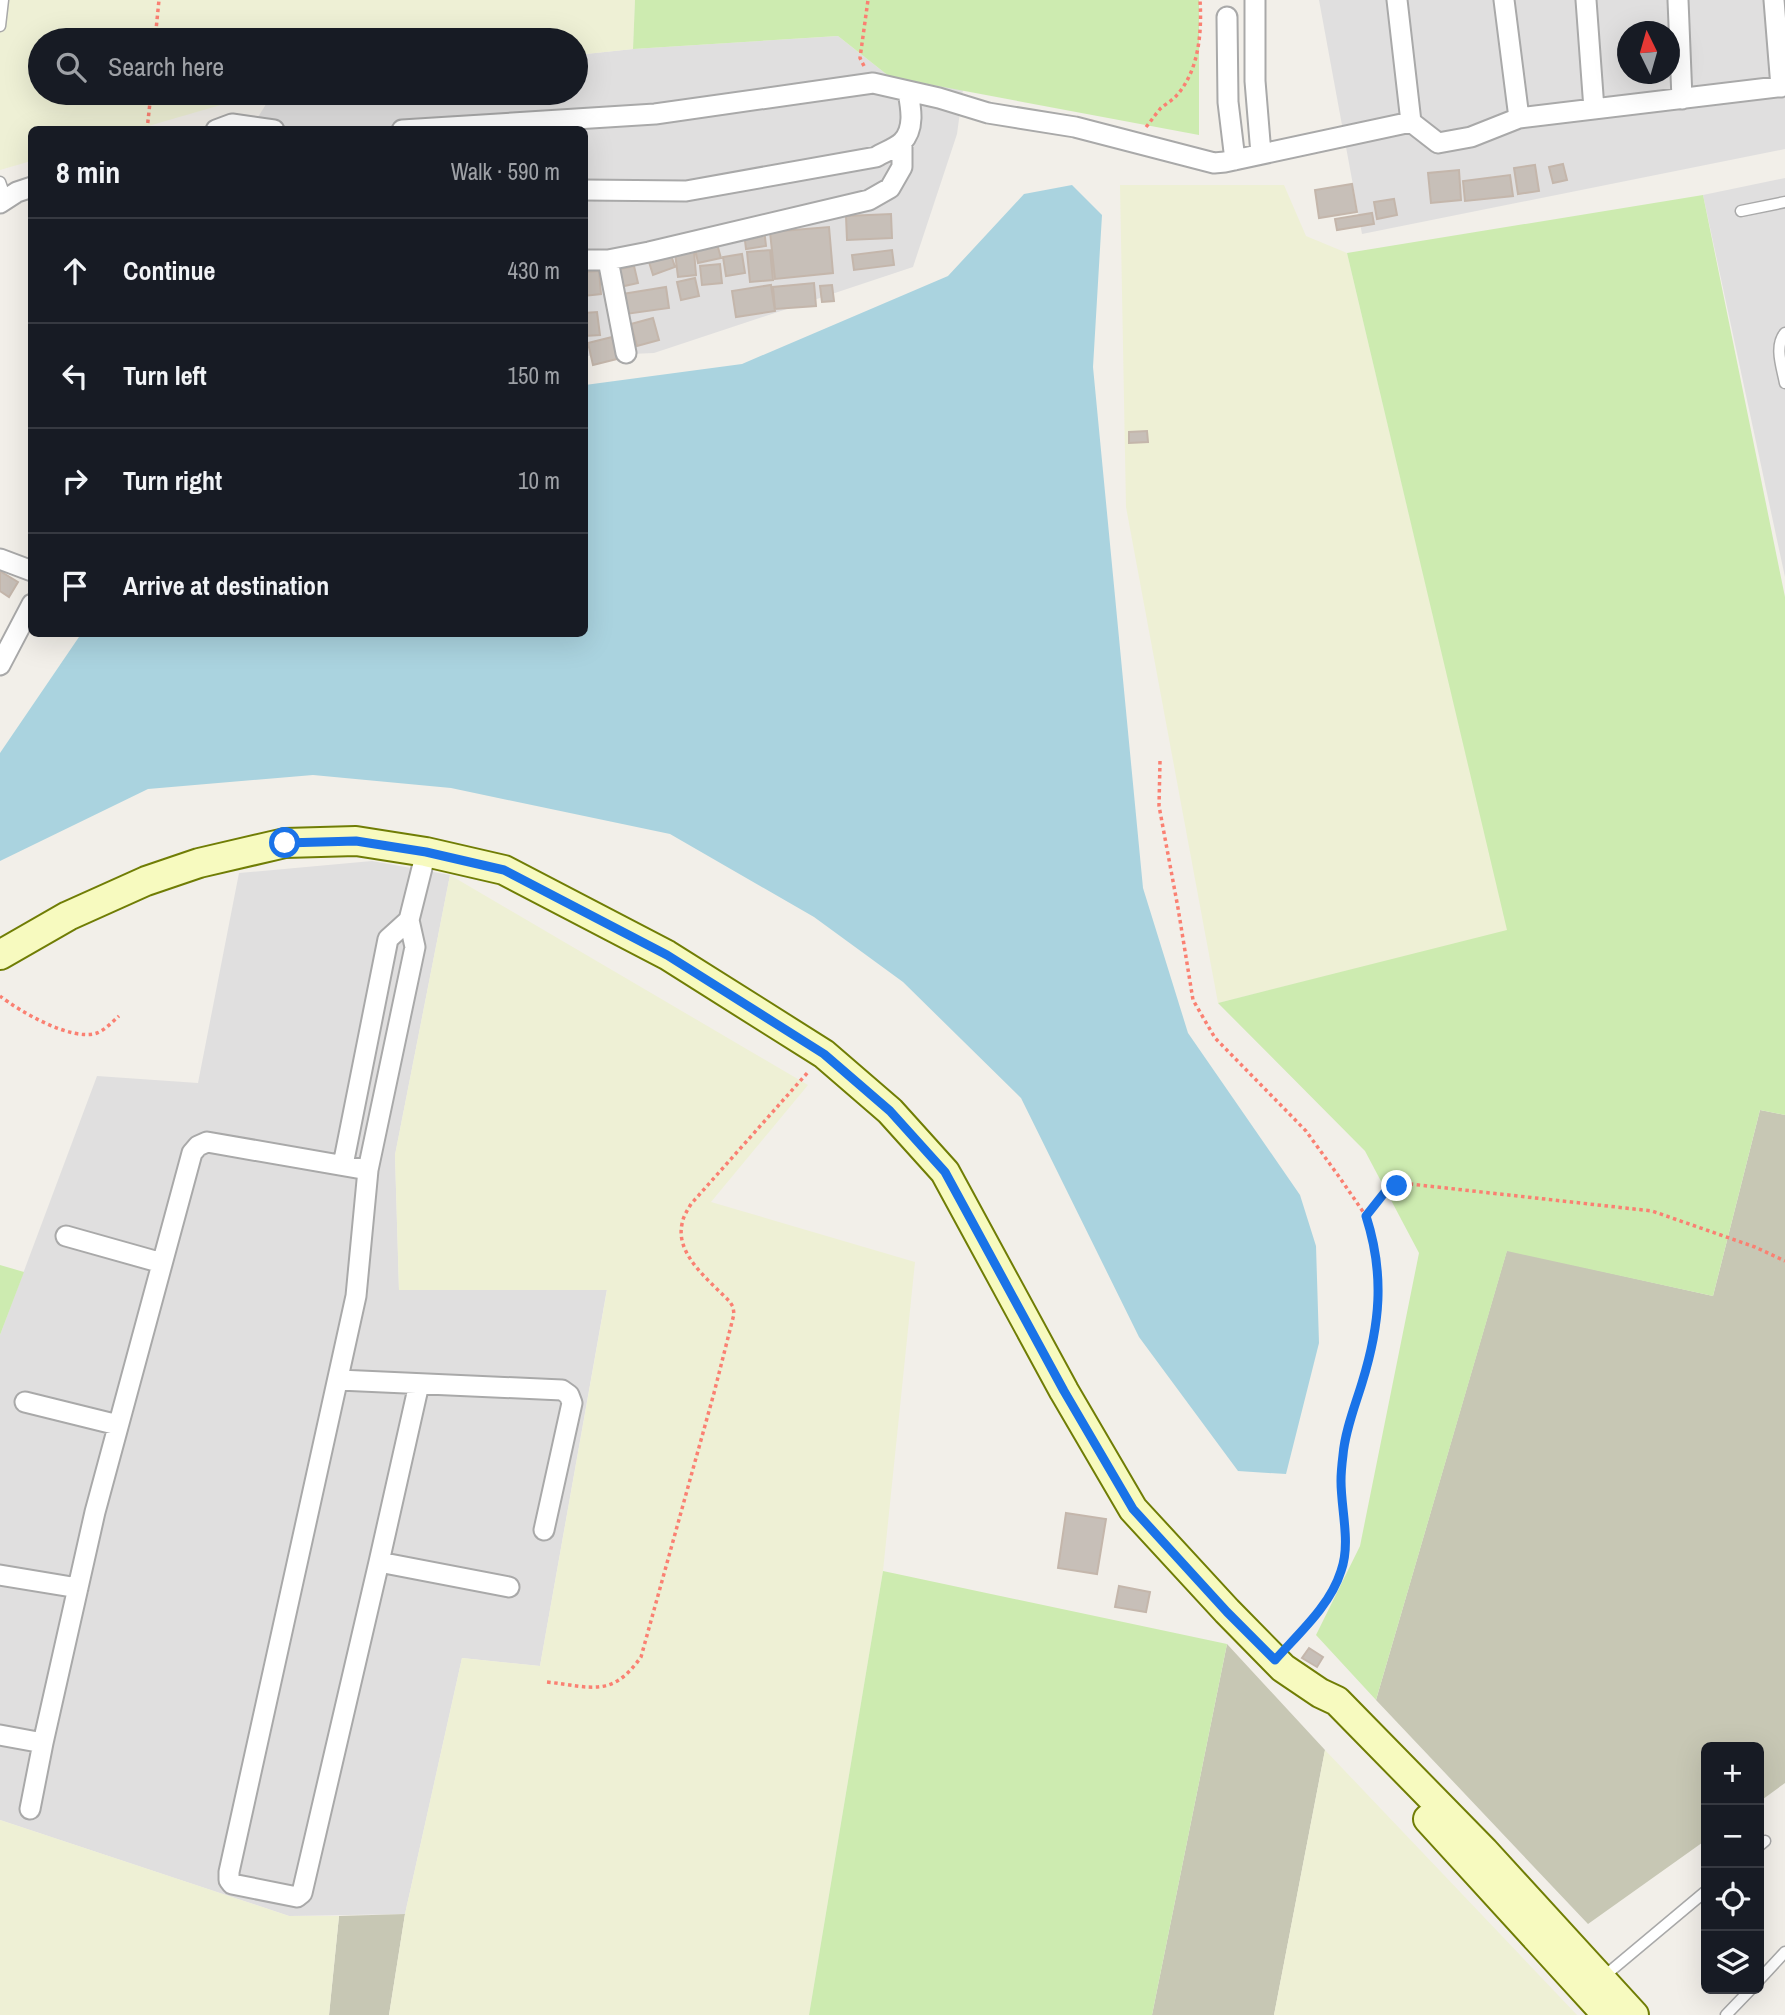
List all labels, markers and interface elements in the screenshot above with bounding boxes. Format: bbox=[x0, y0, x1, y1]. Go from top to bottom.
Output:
north arrow bbox=[1617, 21, 1680, 84]
search box bbox=[28, 28, 588, 105]
icon: search bbox=[52, 48, 90, 86]
text: Search here bbox=[108, 49, 224, 84]
text: 8 min bbox=[56, 152, 120, 192]
text: Walk · 590 m bbox=[451, 156, 560, 187]
icon: ahead bbox=[56, 252, 94, 290]
text: Continue bbox=[123, 253, 215, 288]
text: 430 m bbox=[508, 255, 560, 286]
icon: left bbox=[56, 357, 94, 395]
text: Turn left bbox=[123, 358, 207, 393]
text: 150 m bbox=[508, 360, 560, 391]
icon: right bbox=[56, 462, 94, 500]
text: Turn right bbox=[123, 463, 222, 498]
text: 10 m bbox=[518, 465, 560, 496]
icon: arrive bbox=[56, 567, 94, 605]
text: Arrive at destination bbox=[123, 568, 329, 603]
route start bbox=[269, 827, 300, 858]
route end bbox=[1381, 1170, 1412, 1201]
map controls bbox=[1701, 1742, 1764, 1994]
button: + bbox=[1701, 1742, 1764, 1805]
button: − bbox=[1701, 1805, 1764, 1868]
button: locate bbox=[1701, 1868, 1764, 1931]
button: layers bbox=[1701, 1931, 1764, 1994]

